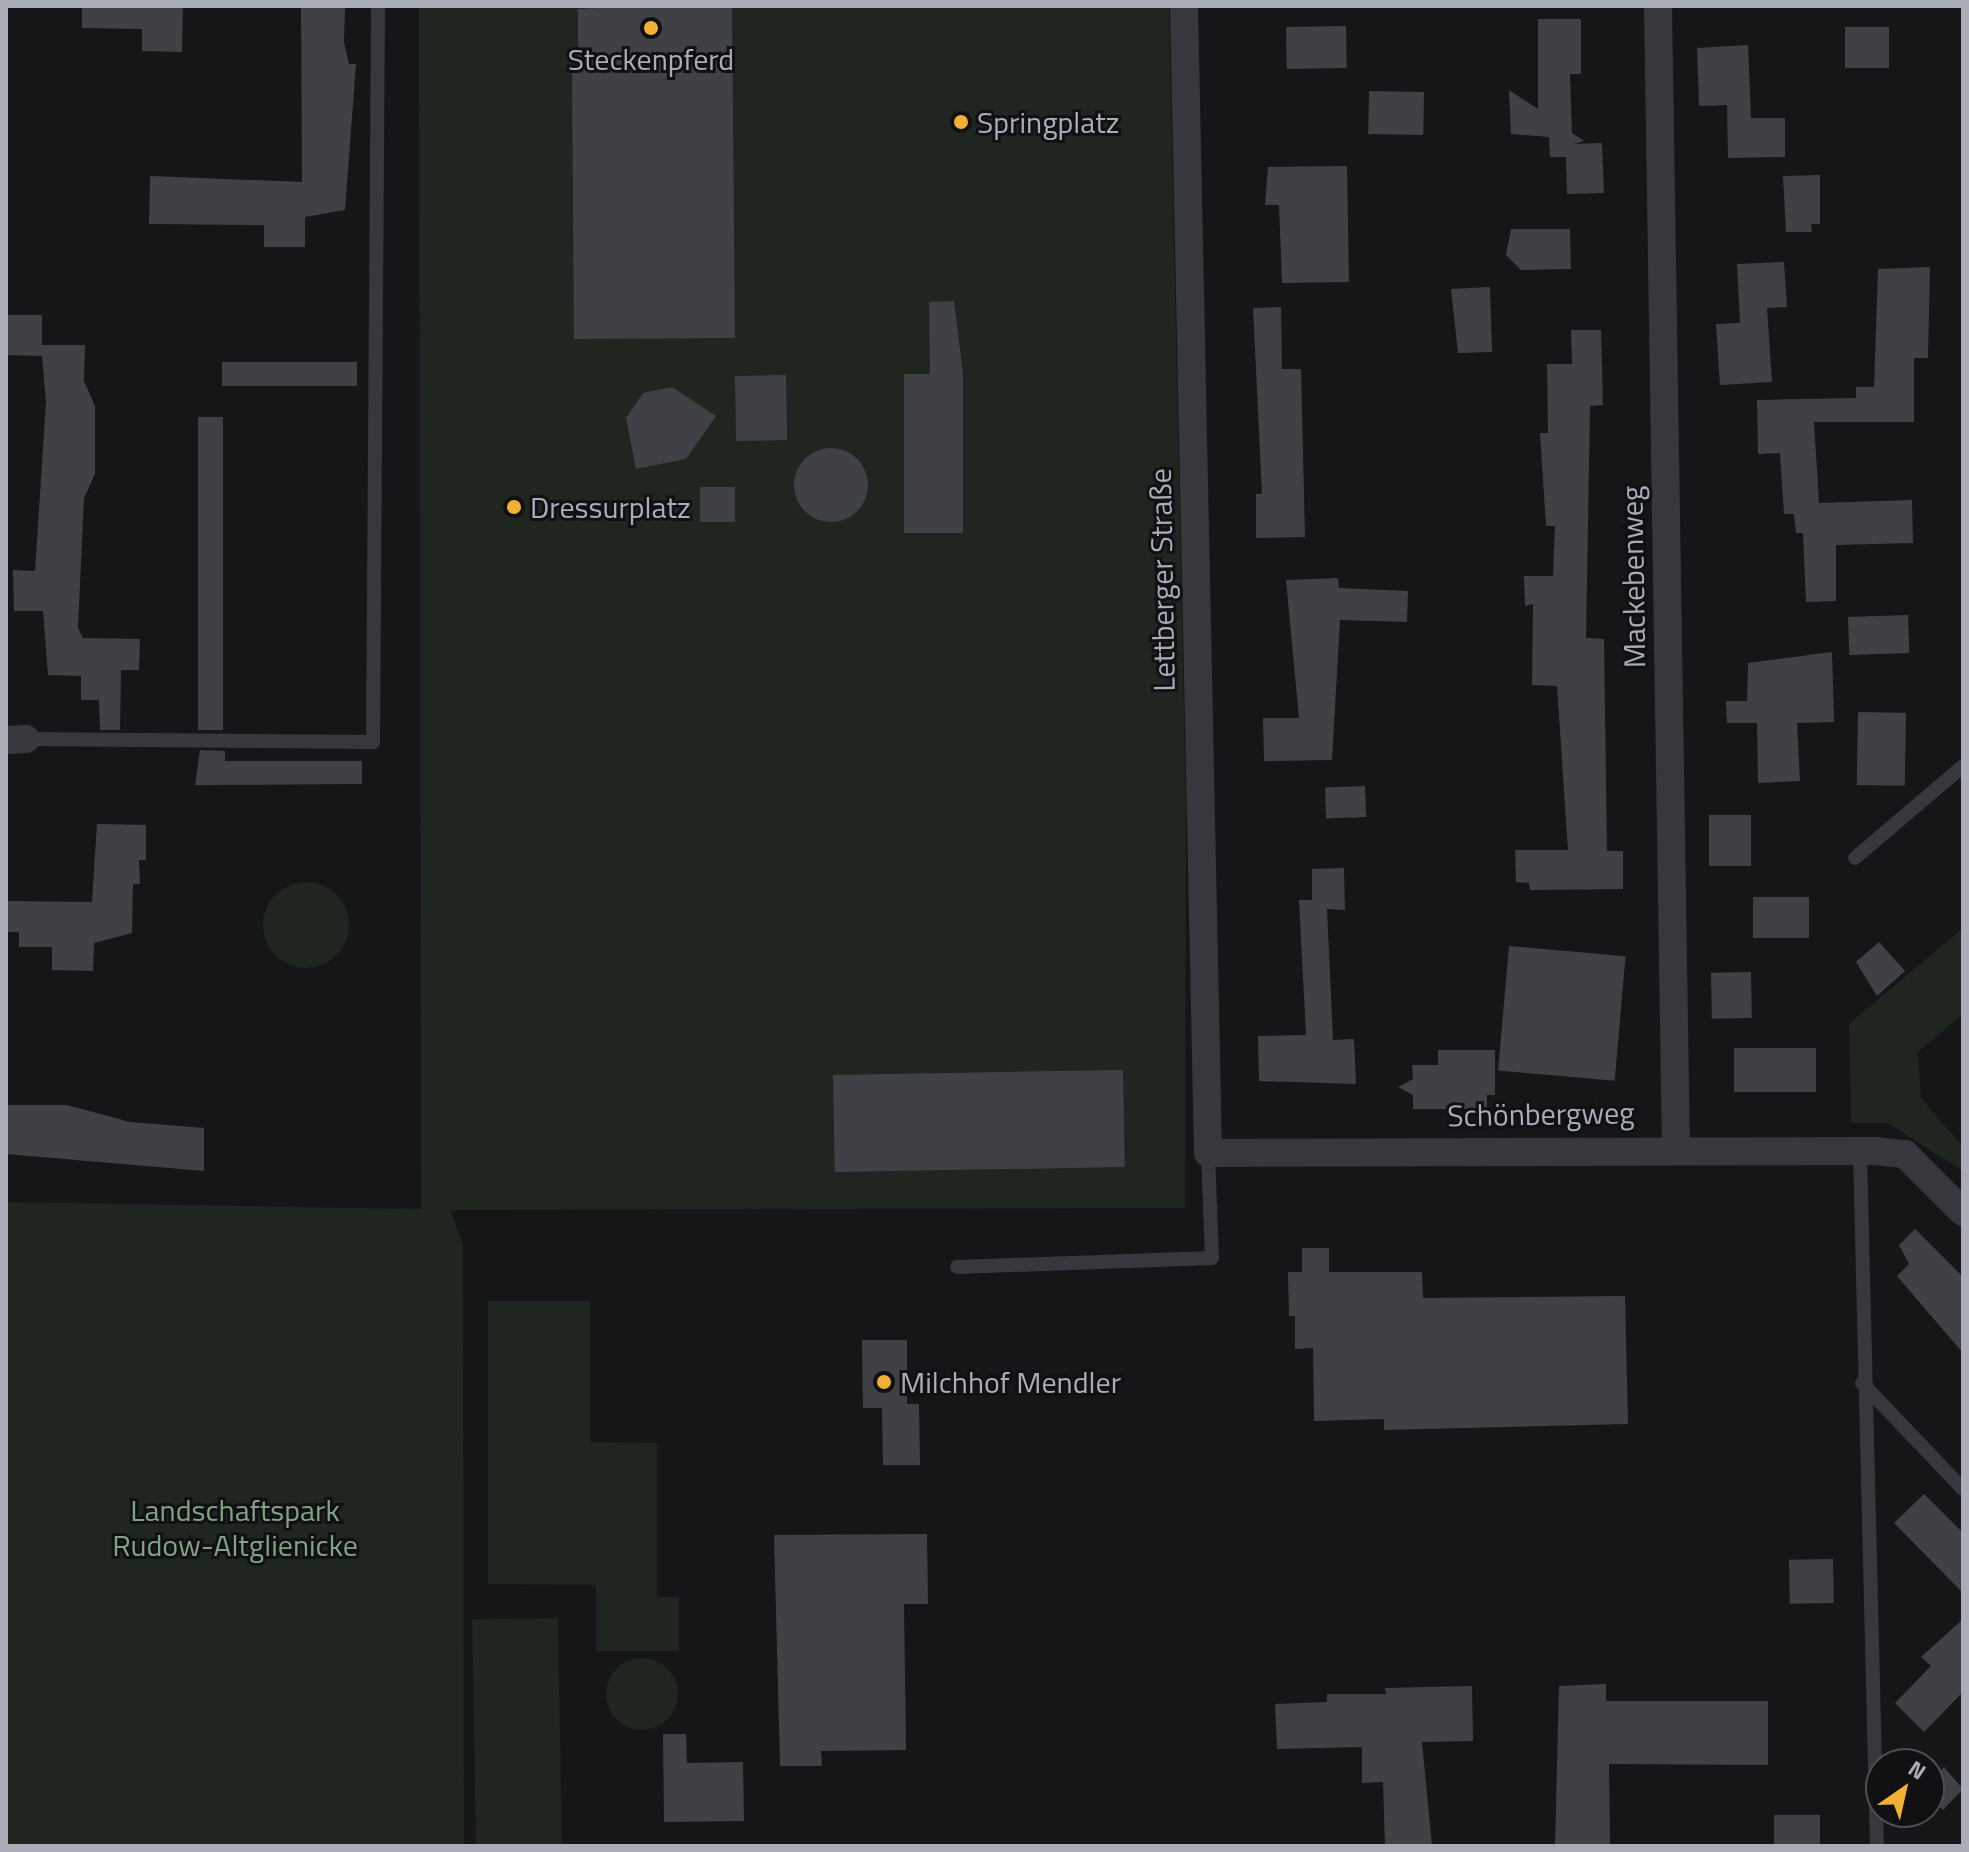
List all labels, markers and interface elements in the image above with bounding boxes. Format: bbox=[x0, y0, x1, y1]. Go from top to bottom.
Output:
marker: Steckenpferd bbox=[642, 19, 660, 37]
place label: Steckenpferd bbox=[568, 41, 734, 77]
place label: Springplatz bbox=[977, 104, 1119, 140]
marker: Springplatz bbox=[952, 113, 970, 131]
street label: Lettberger Straße bbox=[1142, 468, 1182, 692]
street label: Mackebenweg bbox=[1613, 485, 1653, 669]
place label: Dressurplatz bbox=[530, 489, 691, 525]
marker: Dressurplatz bbox=[505, 498, 523, 516]
street label: Schönbergweg bbox=[1447, 1094, 1635, 1134]
place label: Milchhof Mendler bbox=[900, 1364, 1121, 1400]
marker: Milchhof Mendler bbox=[875, 1373, 893, 1391]
park label: Landschaftspark Rudow-Altglienicke bbox=[112, 1492, 358, 1562]
north arrow bbox=[1865, 1748, 1945, 1828]
text: N bbox=[1901, 1751, 1933, 1788]

